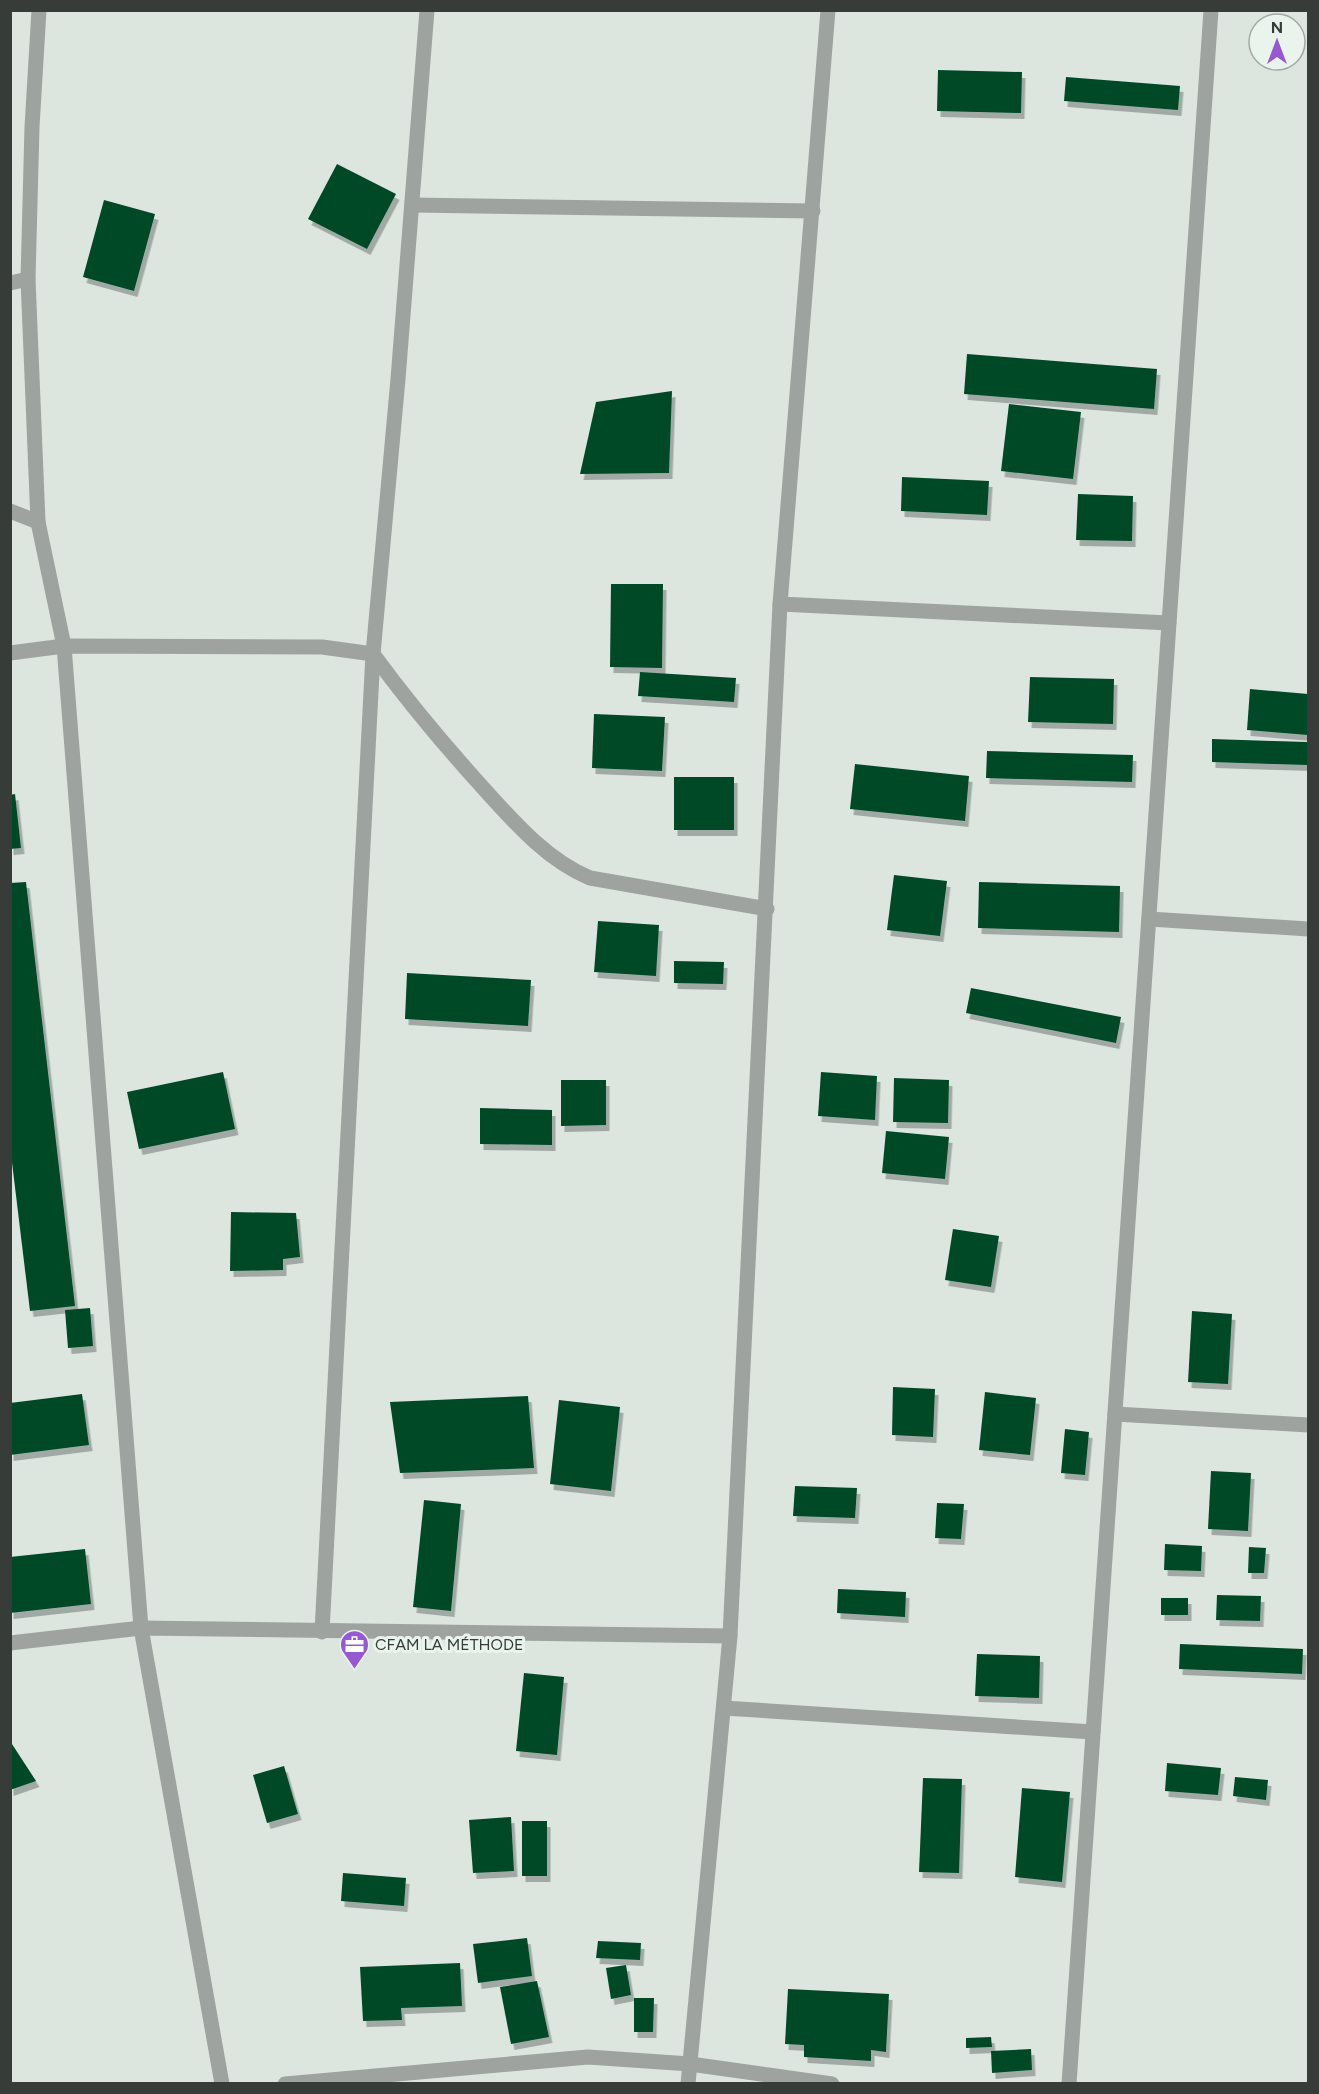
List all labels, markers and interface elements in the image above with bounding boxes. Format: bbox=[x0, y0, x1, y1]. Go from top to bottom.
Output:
north arrow bbox=[1247, 12, 1307, 72]
text: N bbox=[1271, 18, 1283, 37]
office icon: CFAM LA MÉTHODE bbox=[338, 1628, 370, 1670]
place label: CFAM LA MÉTHODE bbox=[375, 1635, 523, 1654]

